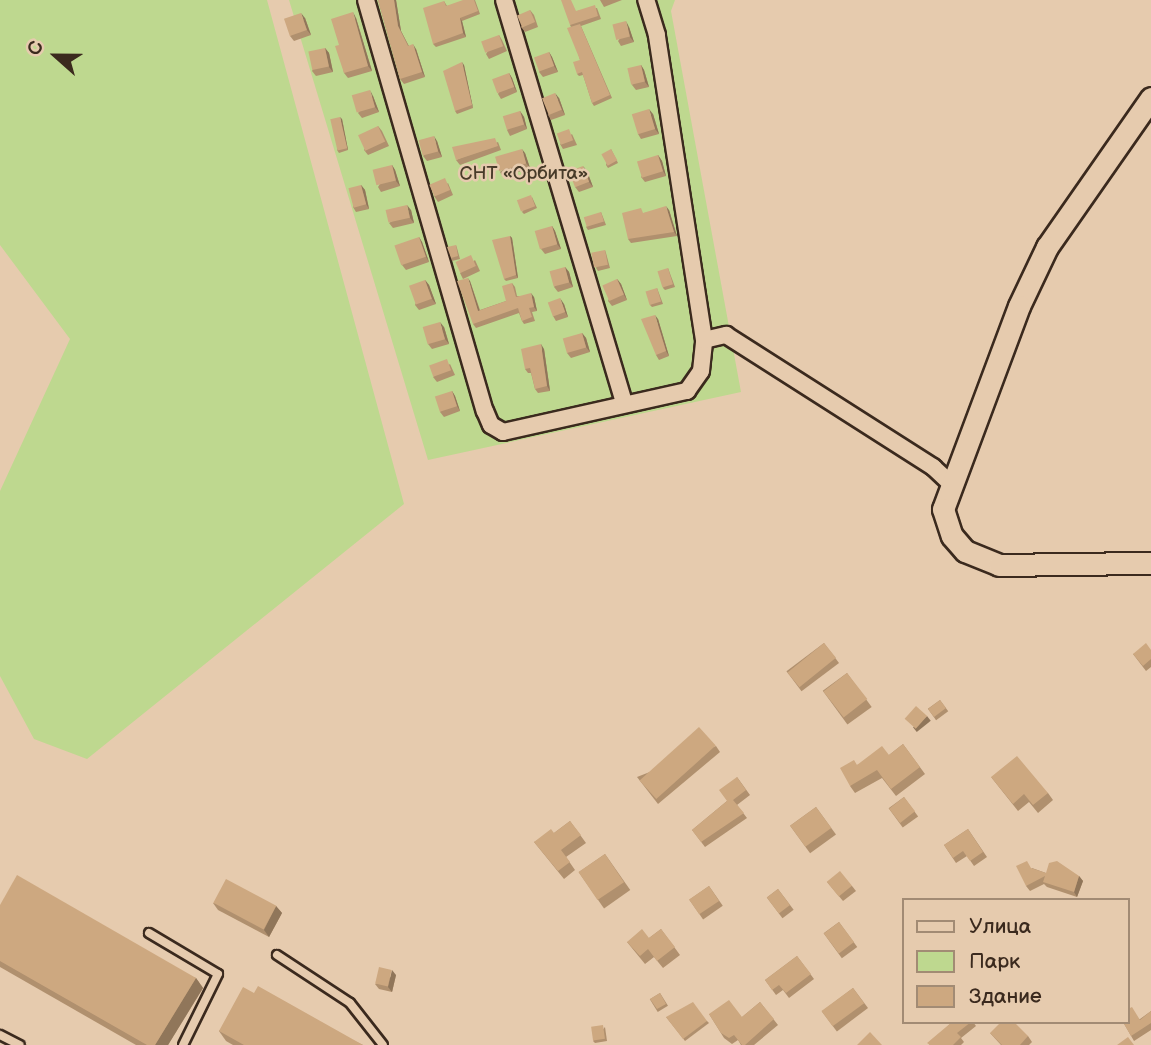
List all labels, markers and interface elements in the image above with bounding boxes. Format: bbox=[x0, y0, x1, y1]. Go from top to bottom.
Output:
north arrow bbox=[21, 21, 91, 91]
text: С bbox=[23, 38, 49, 59]
park label: СНТ «Орбита» bbox=[460, 163, 588, 185]
legend bbox=[902, 898, 1130, 1024]
text: Улица bbox=[969, 914, 1031, 939]
text: Парк bbox=[969, 949, 1020, 974]
text: Здание bbox=[969, 984, 1042, 1009]

